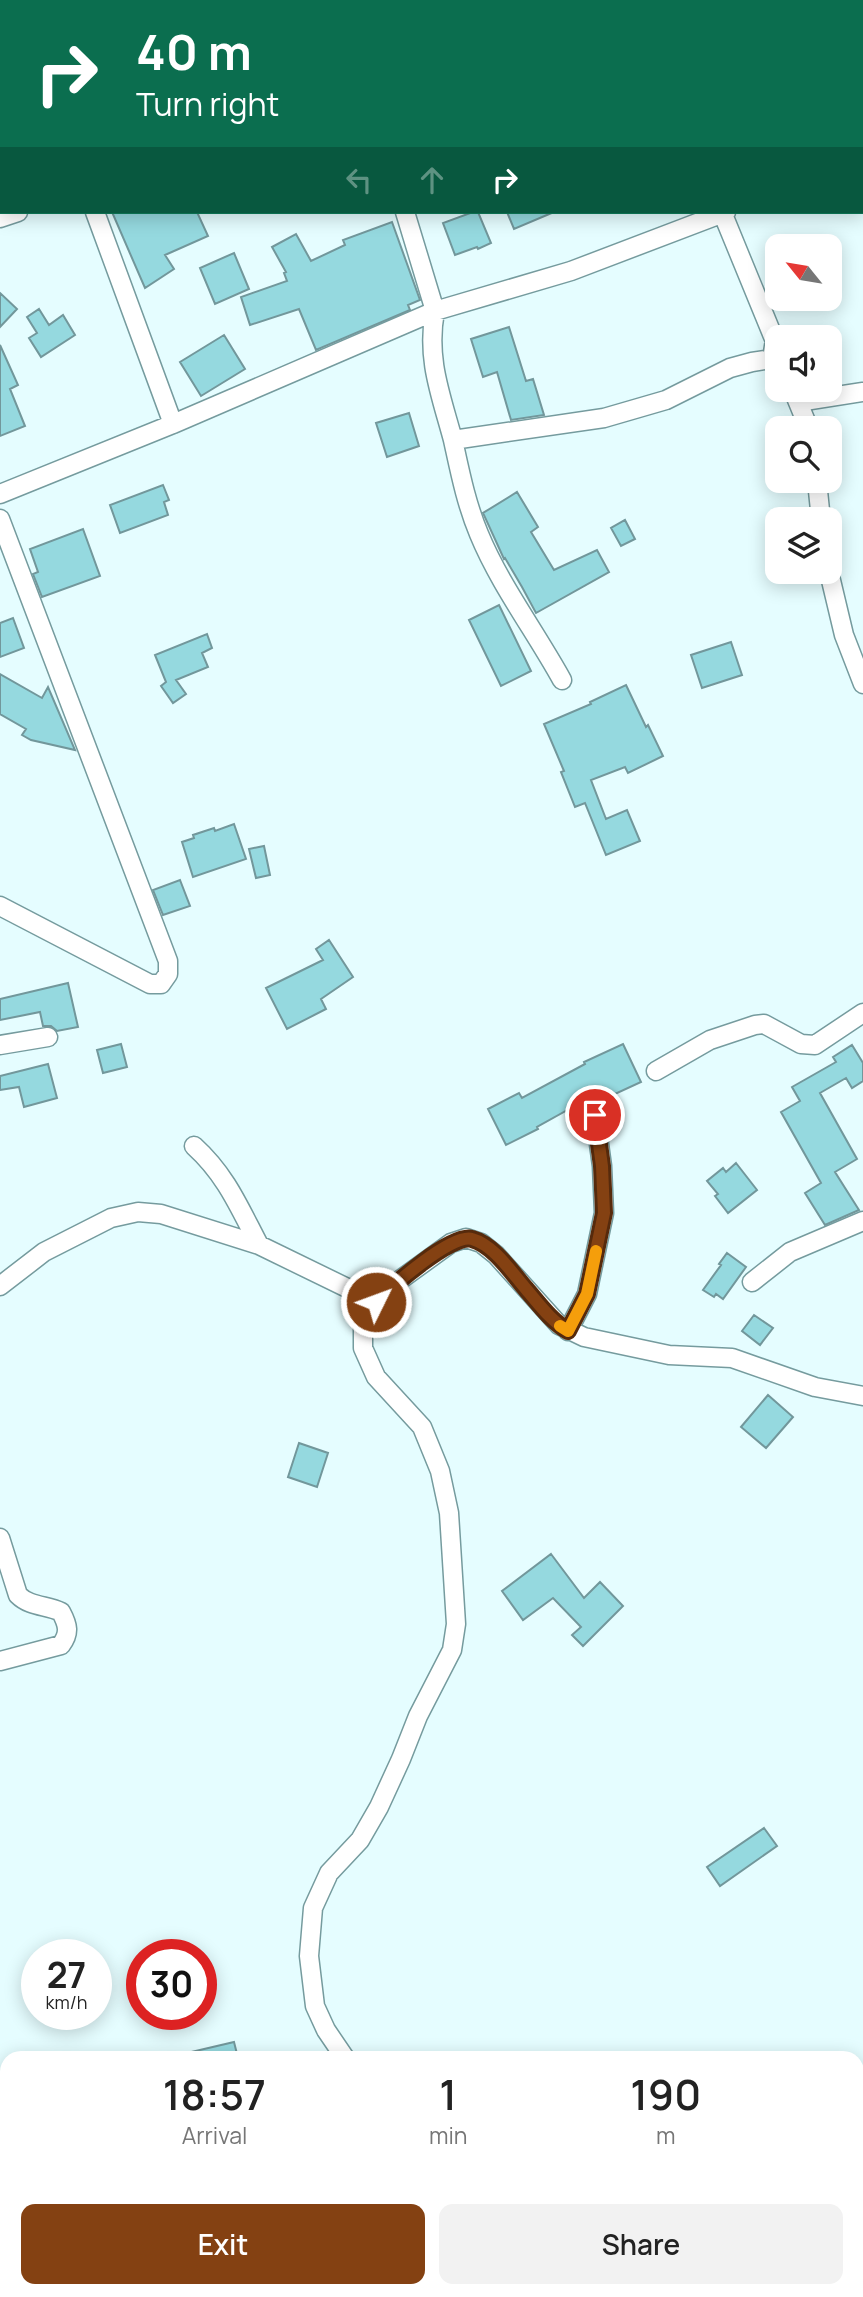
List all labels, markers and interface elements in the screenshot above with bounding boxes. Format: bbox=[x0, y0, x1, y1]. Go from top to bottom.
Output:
text: 40 m bbox=[136, 18, 252, 85]
icon: right bbox=[21, 28, 112, 119]
text: Turn right bbox=[136, 82, 279, 126]
icon: left bbox=[340, 161, 378, 199]
icon: ahead bbox=[413, 161, 451, 199]
icon: right bbox=[486, 161, 524, 199]
north arrow bbox=[765, 234, 842, 312]
map controls bbox=[765, 234, 842, 584]
button: sound bbox=[765, 325, 842, 402]
button: search bbox=[765, 416, 842, 493]
button: layers bbox=[765, 507, 842, 584]
pin bbox=[565, 1085, 625, 1145]
icon: arrive bbox=[576, 1096, 614, 1134]
position arrow bbox=[339, 1265, 413, 1339]
speed limit sign: 30 bbox=[126, 1939, 217, 2030]
text: 27 bbox=[47, 1951, 86, 1999]
text: km/h bbox=[46, 1990, 87, 2014]
text: 18:57 bbox=[163, 2065, 266, 2123]
text: 1 bbox=[439, 2065, 457, 2123]
text: 190 bbox=[630, 2065, 701, 2123]
text: Arrival bbox=[182, 2119, 247, 2151]
text: min bbox=[429, 2119, 467, 2151]
text: m bbox=[656, 2119, 675, 2151]
button: Exit bbox=[21, 2204, 425, 2284]
button: Share bbox=[439, 2204, 843, 2284]

